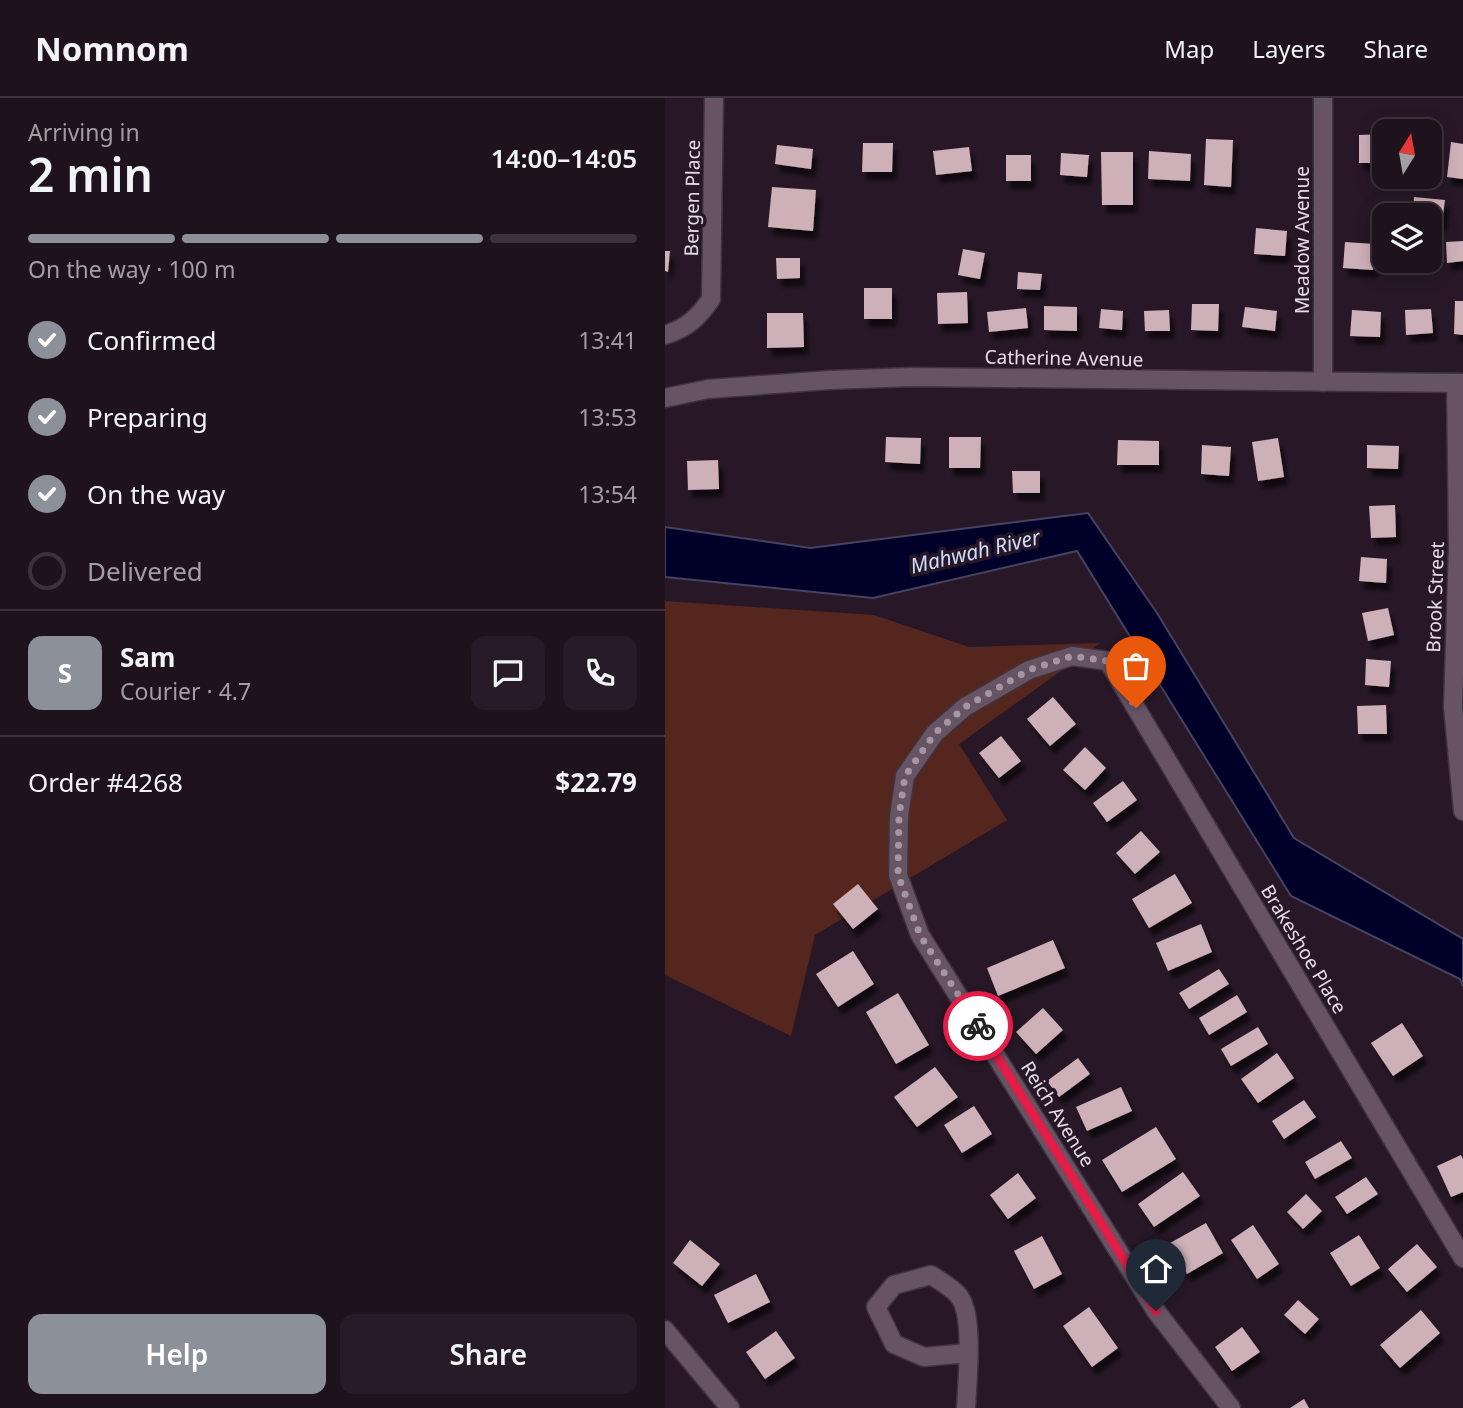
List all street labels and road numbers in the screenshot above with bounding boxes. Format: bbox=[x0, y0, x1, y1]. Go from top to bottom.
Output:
street label: Bergen Place bbox=[678, 139, 706, 257]
street label: Meadow Avenue bbox=[1289, 166, 1315, 314]
street label: Catherine Avenue bbox=[984, 344, 1144, 372]
street label: Brook Street bbox=[1420, 541, 1450, 653]
street label: Brakeshoe Place bbox=[1255, 880, 1353, 1018]
street label: Reich Avenue bbox=[1015, 1056, 1101, 1172]

